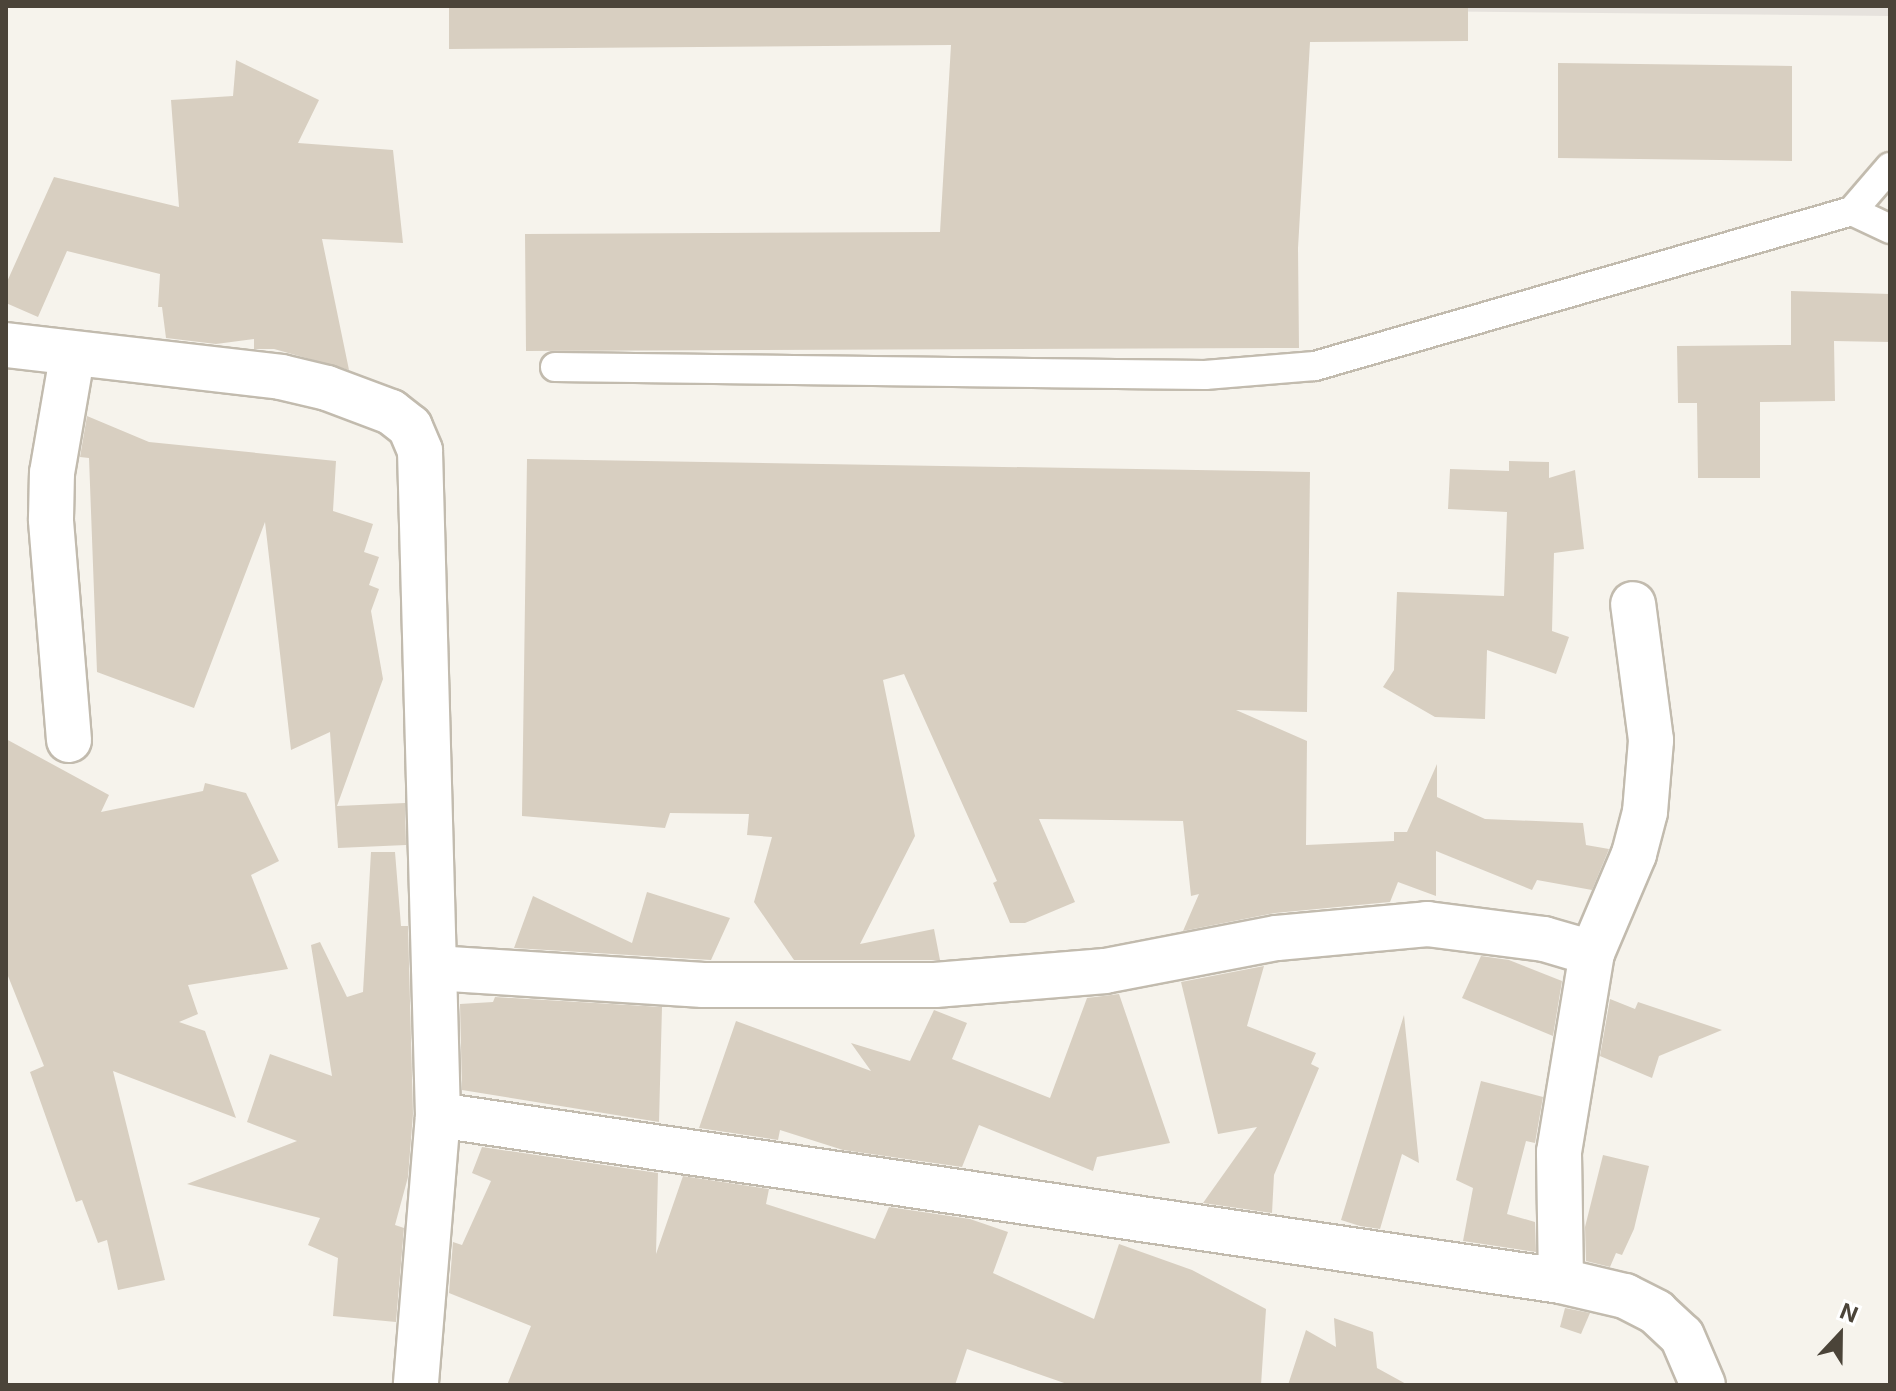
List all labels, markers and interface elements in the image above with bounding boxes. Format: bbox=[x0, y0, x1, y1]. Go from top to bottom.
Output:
north arrow bbox=[1800, 1295, 1880, 1375]
text: N bbox=[1836, 1298, 1862, 1328]

